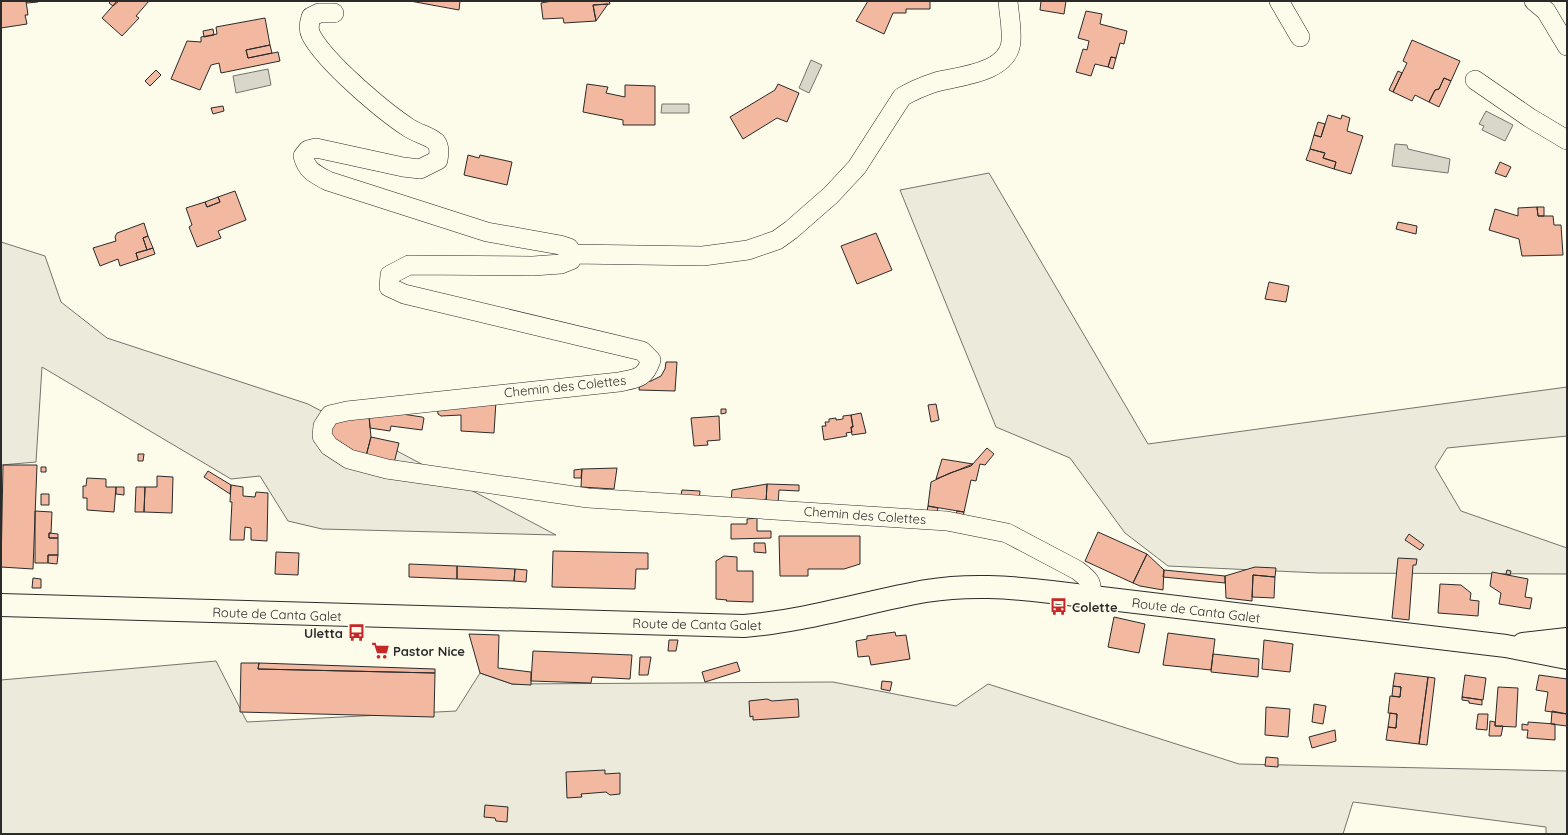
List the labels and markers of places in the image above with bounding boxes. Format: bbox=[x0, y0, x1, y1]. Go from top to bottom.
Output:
bus stop icon: Colette bbox=[1049, 597, 1069, 617]
place label: Colette bbox=[1072, 599, 1118, 615]
bus stop icon: Uletta bbox=[346, 623, 366, 643]
place label: Uletta bbox=[304, 625, 343, 641]
supermarket icon: Pastor Nice bbox=[370, 641, 390, 661]
place label: Pastor Nice bbox=[393, 643, 465, 659]

